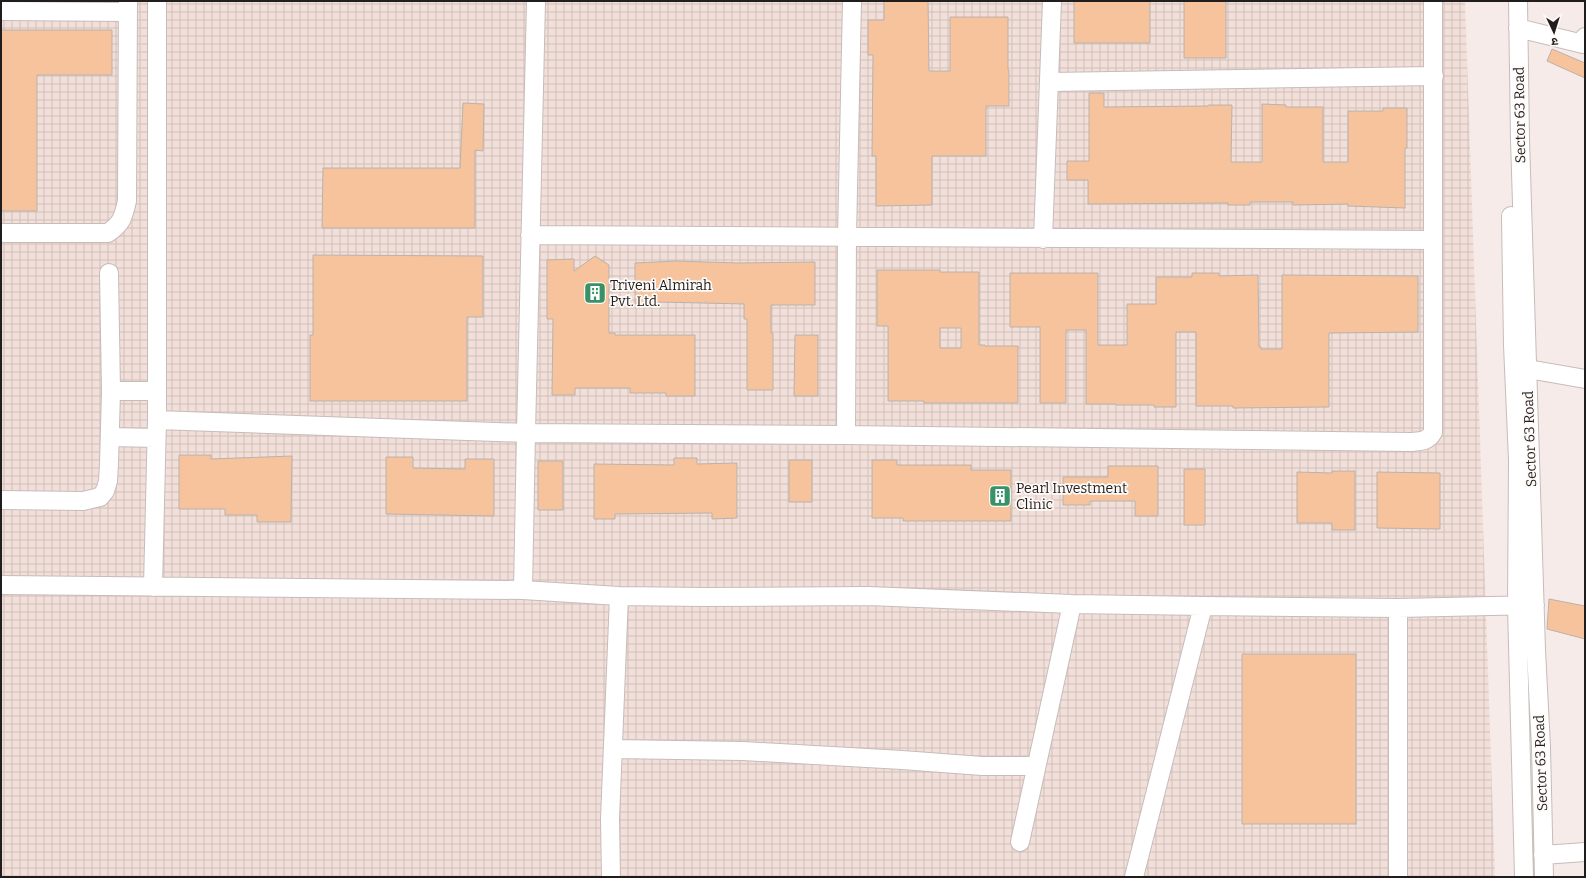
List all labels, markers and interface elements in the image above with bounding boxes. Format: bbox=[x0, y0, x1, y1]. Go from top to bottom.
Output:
north arrow bbox=[1534, 12, 1574, 52]
text: उ bbox=[1550, 35, 1558, 48]
street label: Sector 63 Road bbox=[1511, 67, 1529, 163]
place label: Triveni Almirah Pvt. Ltd. bbox=[610, 277, 712, 310]
building icon: Triveni Almirah Pvt. Ltd. bbox=[582, 280, 608, 306]
street label: Sector 63 Road bbox=[1520, 390, 1540, 488]
place label: Pearl Investment Clinic bbox=[1016, 480, 1127, 513]
building icon: Pearl Investment Clinic bbox=[987, 483, 1013, 509]
street label: Sector 63 Road bbox=[1531, 714, 1551, 812]

